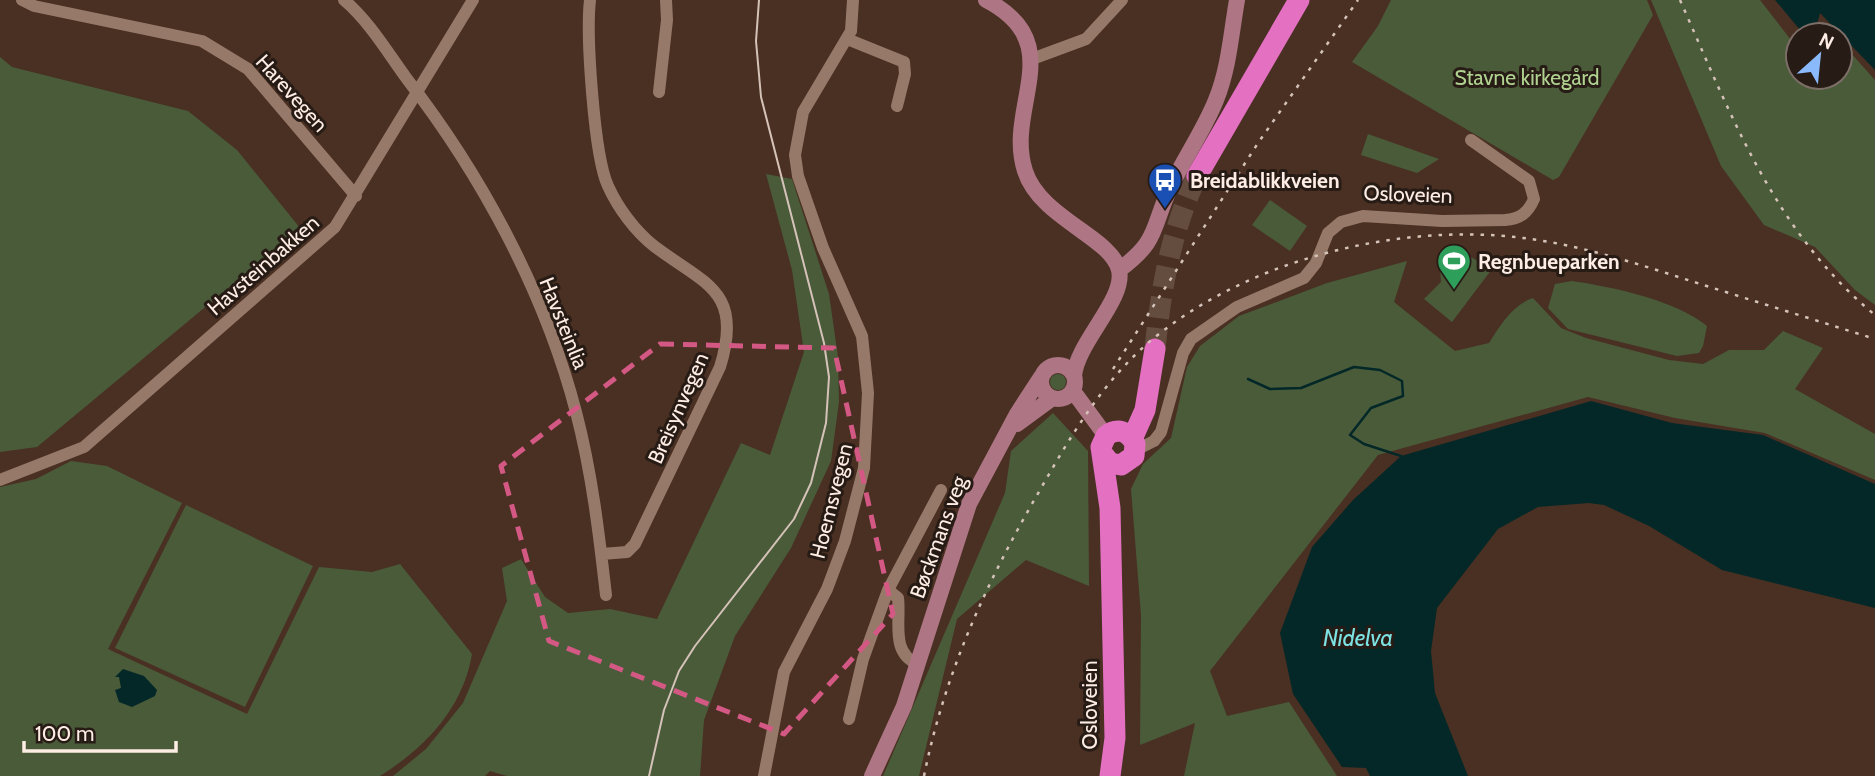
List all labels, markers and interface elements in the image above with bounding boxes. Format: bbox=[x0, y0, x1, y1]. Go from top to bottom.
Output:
north arrow bbox=[1784, 21, 1854, 91]
text: N bbox=[1815, 28, 1838, 55]
street label: Harevegen bbox=[251, 49, 333, 137]
park label: Stavne kirkegård bbox=[1454, 65, 1600, 90]
bus stop icon: Breidablikkveien bbox=[1146, 161, 1184, 210]
place label: Breidablikkveien bbox=[1190, 168, 1339, 193]
street label: Osloveien bbox=[1363, 180, 1453, 208]
street label: Havsteinbakken bbox=[202, 210, 324, 320]
sports icon: Regnbueparken bbox=[1435, 242, 1473, 291]
place label: Regnbueparken bbox=[1478, 249, 1620, 274]
street label: Havsteinlia bbox=[534, 273, 594, 373]
street label: Breisynvegen bbox=[642, 349, 714, 467]
street label: Hoemsvegen bbox=[805, 441, 857, 561]
street label: Bøckmans veg bbox=[904, 472, 972, 601]
water label: Nidelva bbox=[1323, 624, 1393, 652]
street label: Osloveien bbox=[1077, 661, 1102, 749]
scale bar bbox=[24, 710, 177, 754]
text: 100 m bbox=[35, 721, 94, 746]

